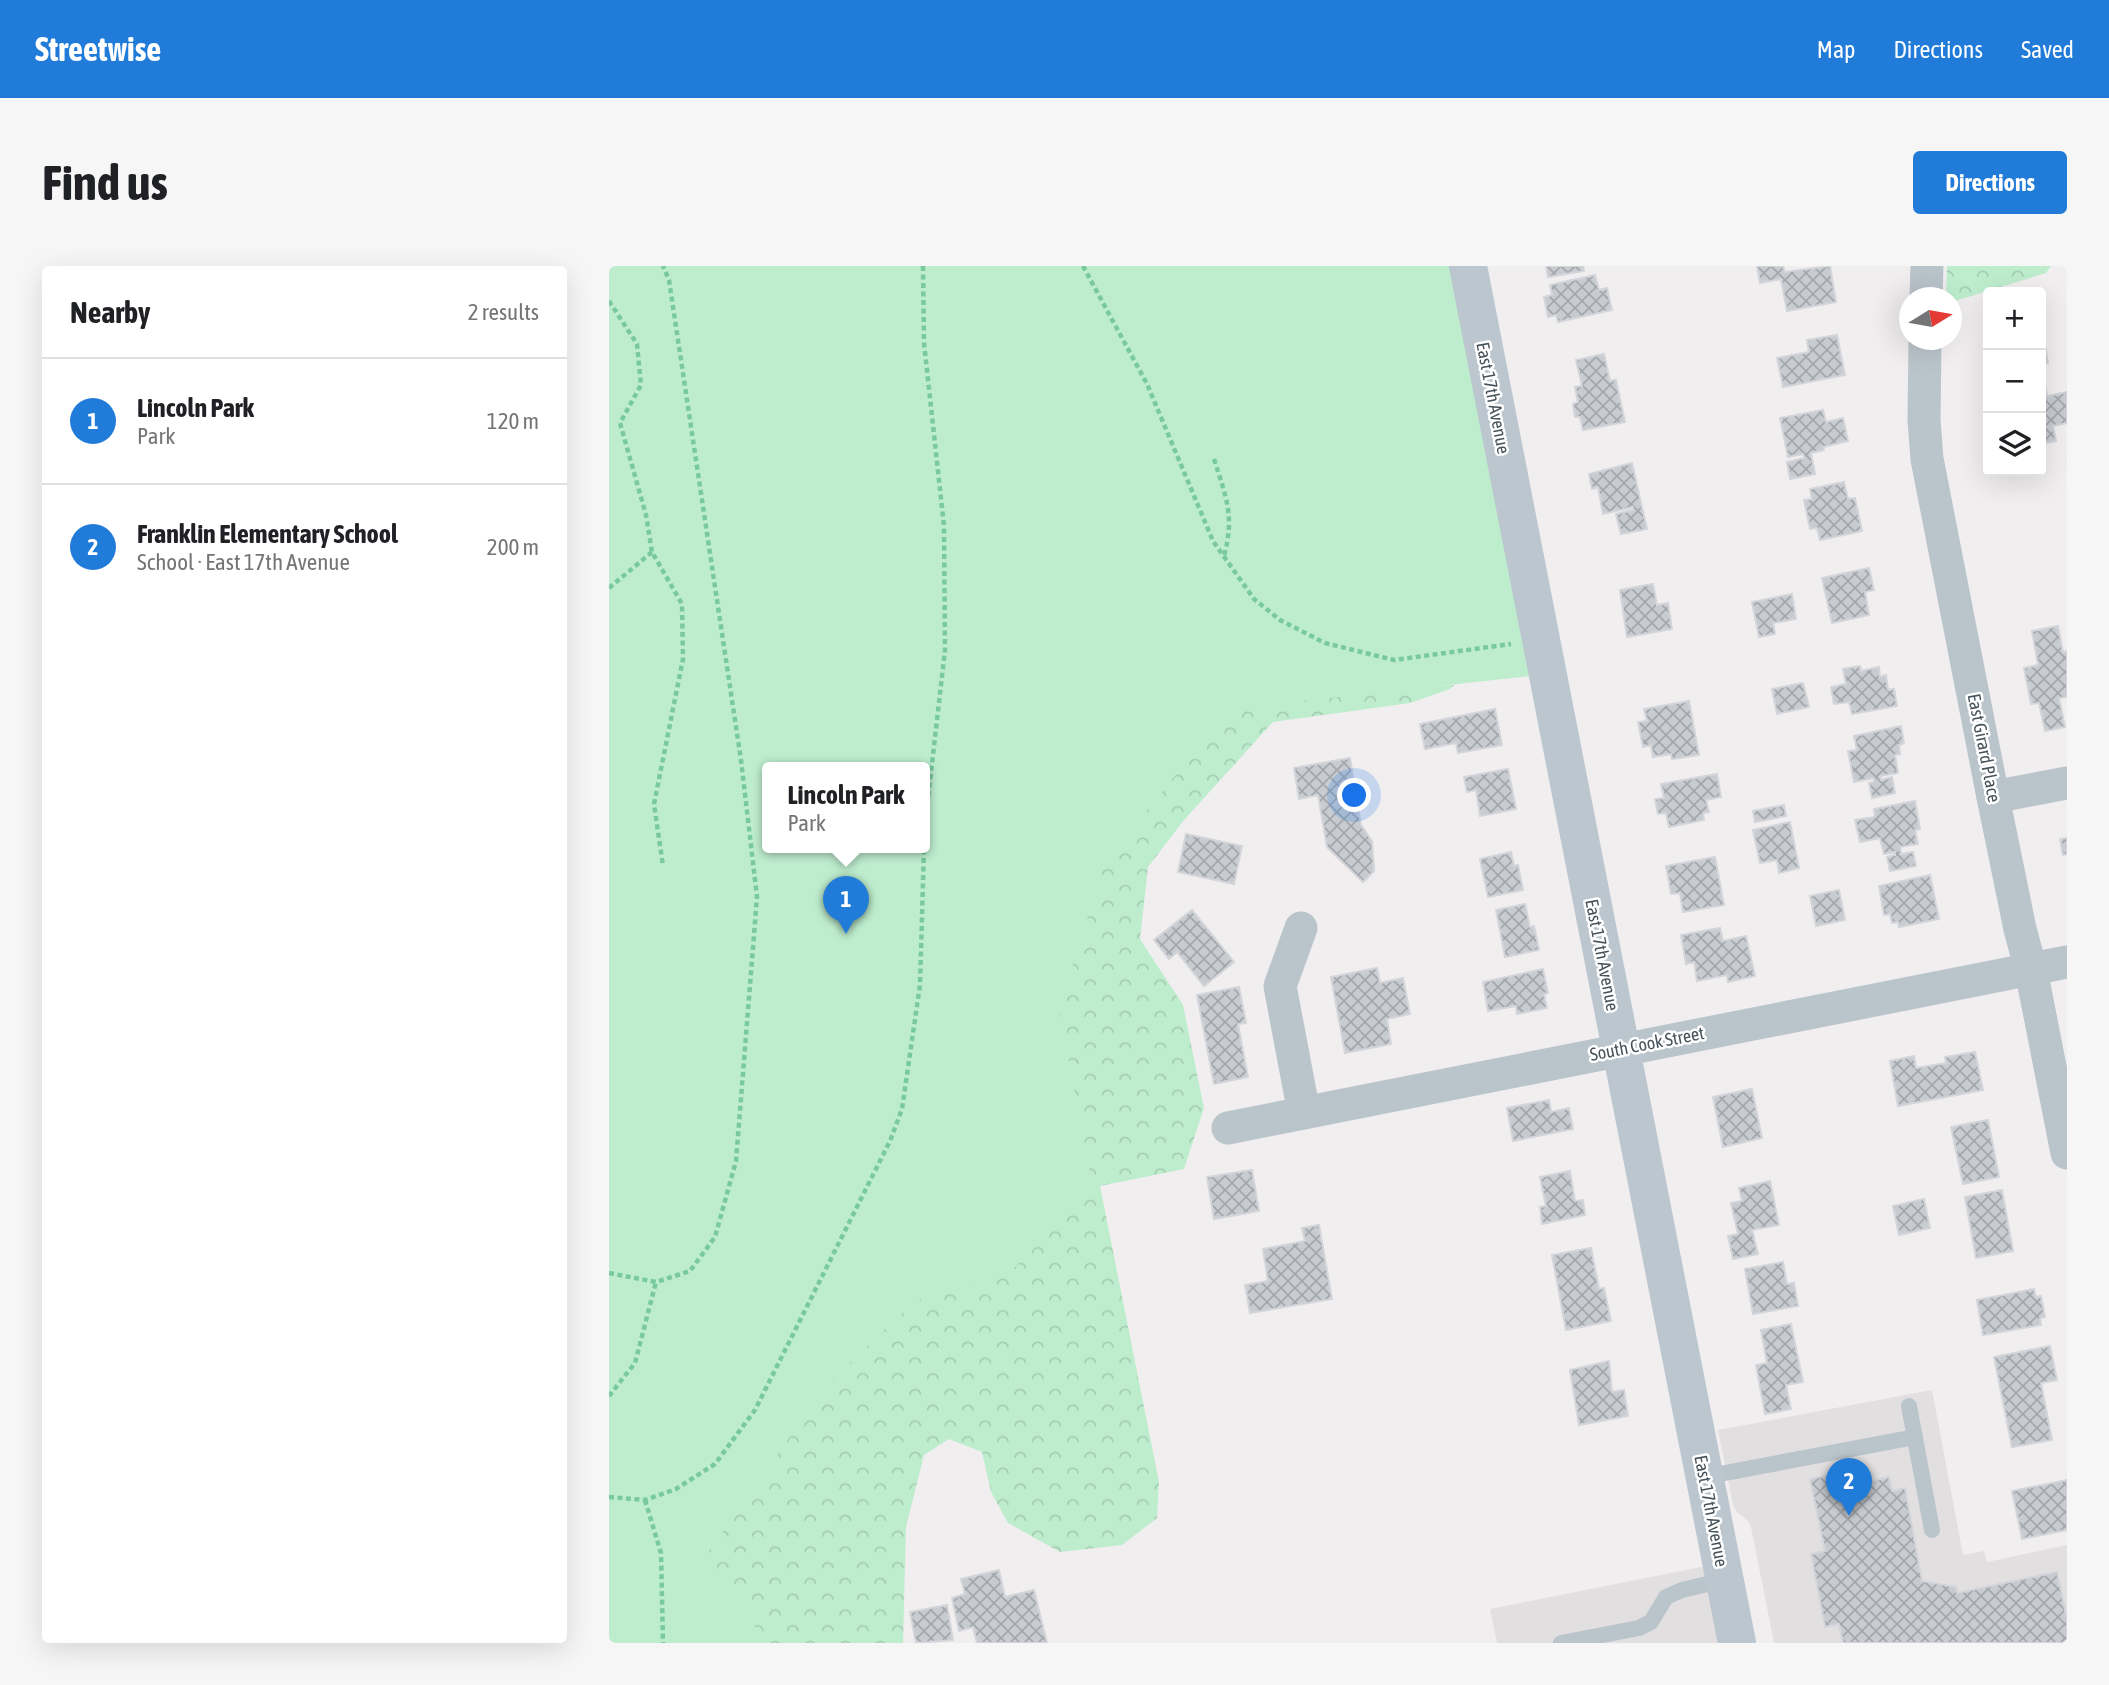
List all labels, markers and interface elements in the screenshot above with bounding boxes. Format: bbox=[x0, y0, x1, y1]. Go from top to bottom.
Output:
text: Streetwise bbox=[35, 30, 161, 68]
text: Map bbox=[1817, 36, 1855, 63]
text: Directions bbox=[1893, 36, 1983, 63]
text: Saved bbox=[2021, 36, 2074, 63]
button: Directions bbox=[1913, 151, 2067, 214]
text: Find us bbox=[42, 154, 168, 210]
north arrow bbox=[1899, 287, 1962, 350]
map controls bbox=[1983, 287, 2046, 476]
button: + bbox=[1983, 287, 2046, 350]
text: Nearby bbox=[70, 295, 150, 329]
text: 2 results bbox=[468, 299, 539, 325]
street label: East 17th Avenue bbox=[1472, 340, 1515, 455]
button: − bbox=[1983, 350, 2046, 413]
text: Lincoln Park bbox=[137, 393, 254, 423]
text: 1 bbox=[88, 408, 98, 434]
text: 120 m bbox=[487, 408, 539, 434]
button: layers bbox=[1983, 413, 2046, 476]
text: Park bbox=[137, 423, 175, 449]
text: Franklin Elementary School bbox=[137, 519, 398, 549]
text: 2 bbox=[88, 534, 98, 560]
text: 200 m bbox=[487, 534, 539, 560]
text: School · East 17th Avenue bbox=[137, 549, 350, 575]
street label: East Girard Place bbox=[1964, 692, 2005, 804]
popup bbox=[762, 762, 930, 853]
your location bbox=[1337, 778, 1371, 812]
text: Lincoln Park bbox=[788, 780, 904, 810]
text: Park bbox=[788, 810, 826, 836]
pin: 1 bbox=[823, 876, 869, 934]
street label: East 17th Avenue bbox=[1581, 897, 1624, 1012]
street label: South Cook Street bbox=[1588, 1022, 1706, 1065]
street label: East 17th Avenue bbox=[1690, 1453, 1733, 1568]
pin: 2 bbox=[1826, 1458, 1872, 1516]

